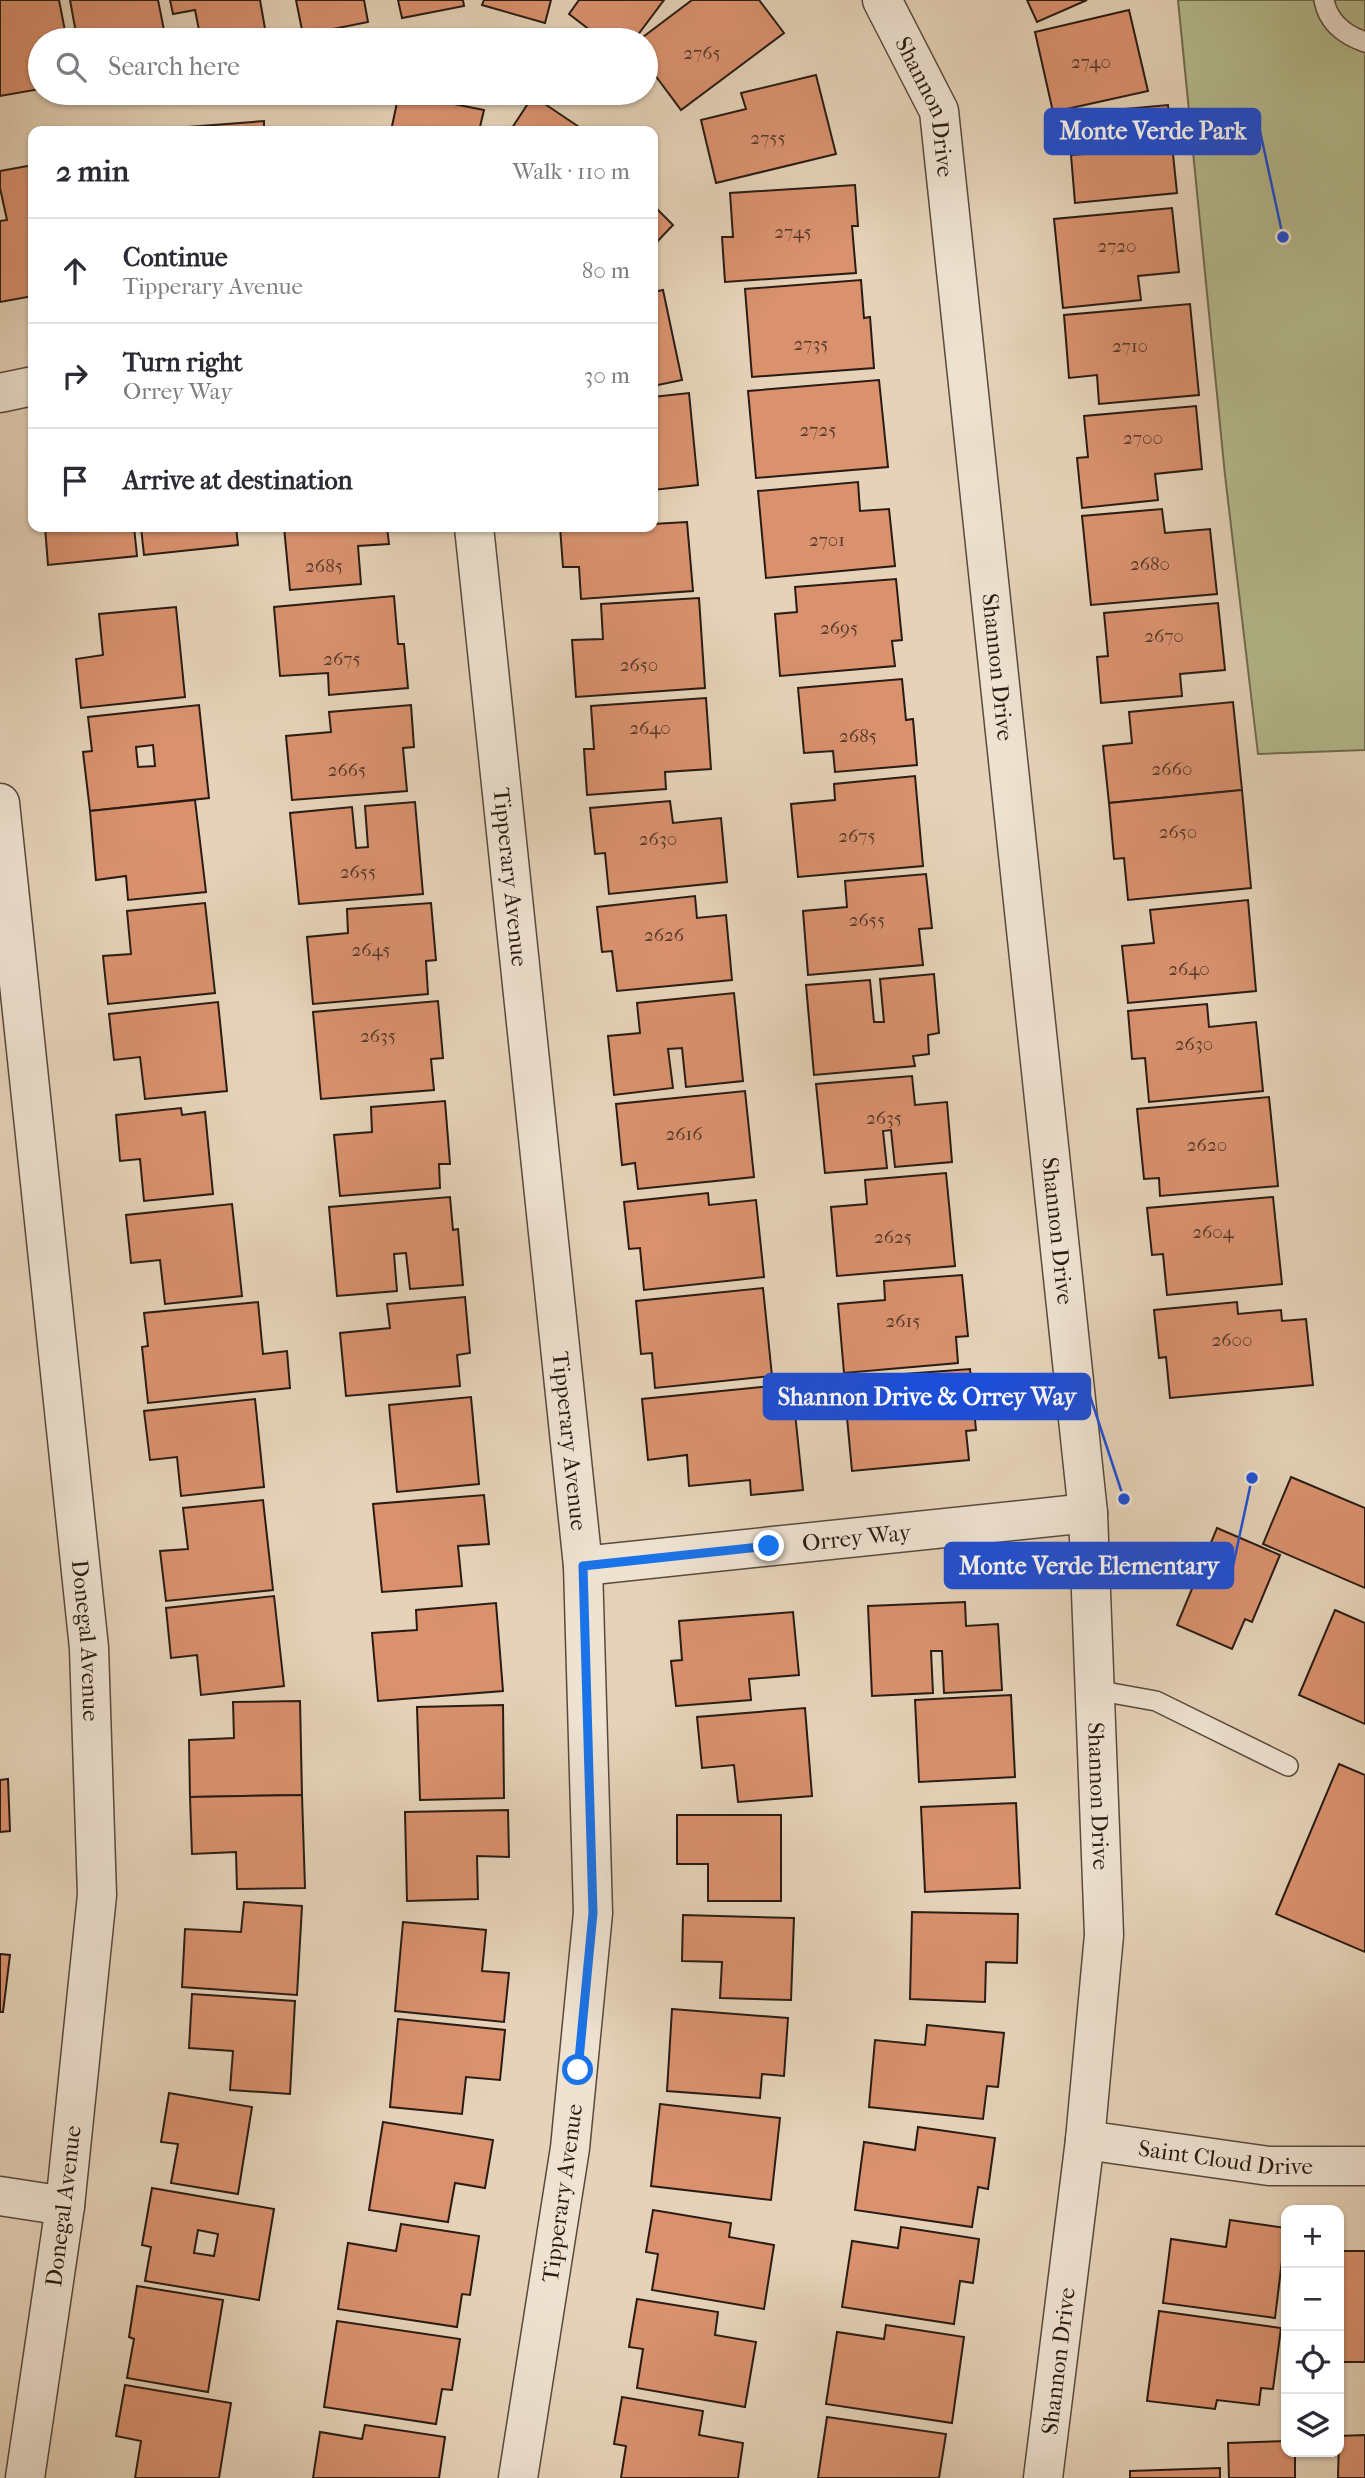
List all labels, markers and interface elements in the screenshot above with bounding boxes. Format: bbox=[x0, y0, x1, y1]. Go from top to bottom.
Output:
search box bbox=[28, 28, 658, 105]
street label: Shannon Drive bbox=[889, 32, 959, 178]
house number: 2765 bbox=[683, 42, 721, 64]
icon: search bbox=[52, 48, 90, 86]
text: Search here bbox=[108, 51, 240, 82]
house number: 2740 bbox=[1071, 51, 1111, 73]
callout: Monte Verde Park bbox=[1045, 109, 1260, 154]
text: Monte Verde Park bbox=[1060, 117, 1247, 145]
house number: 2755 bbox=[750, 127, 786, 149]
text: 2 min bbox=[56, 154, 129, 189]
text: Walk · 110 m bbox=[513, 158, 630, 185]
house number: 2745 bbox=[774, 221, 812, 243]
house number: 2720 bbox=[1097, 235, 1137, 257]
text: Continue bbox=[123, 242, 228, 273]
icon: ahead bbox=[56, 252, 94, 290]
text: 80 m bbox=[582, 257, 630, 284]
text: Tipperary Avenue bbox=[123, 273, 303, 300]
house number: 2735 bbox=[794, 333, 828, 355]
house number: 2710 bbox=[1112, 335, 1148, 357]
text: Turn right bbox=[123, 347, 243, 378]
icon: right bbox=[56, 357, 94, 395]
text: 30 m bbox=[584, 362, 630, 389]
text: Orrey Way bbox=[123, 378, 232, 405]
house number: 2725 bbox=[800, 419, 836, 441]
house number: 2700 bbox=[1123, 427, 1163, 449]
icon: arrive bbox=[56, 462, 94, 500]
text: Arrive at destination bbox=[123, 465, 353, 496]
house number: 2701 bbox=[809, 529, 845, 551]
house number: 2680 bbox=[1130, 553, 1170, 575]
house number: 2685 bbox=[305, 555, 343, 577]
street label: Shannon Drive bbox=[976, 592, 1019, 742]
house number: 2695 bbox=[820, 617, 858, 639]
house number: 2670 bbox=[1144, 625, 1184, 647]
house number: 2675 bbox=[323, 648, 361, 670]
house number: 2650 bbox=[620, 654, 658, 676]
house number: 2640 bbox=[629, 717, 671, 739]
house number: 2685 bbox=[839, 725, 877, 747]
house number: 2660 bbox=[1152, 758, 1192, 780]
house number: 2665 bbox=[328, 759, 366, 781]
street label: Tipperary Avenue bbox=[487, 786, 533, 968]
house number: 2650 bbox=[1159, 821, 1197, 843]
house number: 2675 bbox=[838, 825, 876, 847]
house number: 2630 bbox=[639, 828, 677, 850]
house number: 2655 bbox=[340, 861, 376, 883]
house number: 2655 bbox=[849, 909, 885, 931]
house number: 2626 bbox=[644, 924, 685, 946]
house number: 2645 bbox=[352, 939, 390, 961]
house number: 2640 bbox=[1168, 958, 1210, 980]
house number: 2635 bbox=[360, 1025, 396, 1047]
house number: 2630 bbox=[1175, 1033, 1213, 1055]
house number: 2635 bbox=[866, 1107, 902, 1129]
house number: 2616 bbox=[666, 1123, 703, 1145]
house number: 2620 bbox=[1187, 1134, 1227, 1156]
street label: Shannon Drive bbox=[1036, 1156, 1079, 1306]
house number: 2604 bbox=[1192, 1221, 1235, 1243]
house number: 2625 bbox=[874, 1226, 912, 1248]
house number: 2615 bbox=[886, 1310, 920, 1332]
house number: 2600 bbox=[1211, 1329, 1253, 1351]
street label: Tipperary Avenue bbox=[547, 1350, 592, 1532]
callout: Shannon Drive & Orrey Way bbox=[764, 1374, 1090, 1419]
text: Shannon Drive & Orrey Way bbox=[778, 1383, 1078, 1411]
street label: Orrey Way bbox=[801, 1519, 913, 1557]
route end bbox=[753, 1530, 784, 1561]
callout: Monte Verde Elementary bbox=[945, 1543, 1233, 1588]
text: Monte Verde Elementary bbox=[959, 1552, 1220, 1580]
street label: Donegal Avenue bbox=[66, 1558, 104, 1722]
street label: Shannon Drive bbox=[1082, 1722, 1115, 1871]
route start bbox=[562, 2054, 593, 2085]
street label: Tipperary Avenue bbox=[537, 2102, 588, 2284]
street label: Donegal Avenue bbox=[40, 2124, 87, 2288]
street label: Saint Cloud Drive bbox=[1137, 2135, 1313, 2181]
map controls bbox=[1281, 2205, 1344, 2457]
button: + bbox=[1281, 2205, 1344, 2268]
button: − bbox=[1281, 2268, 1344, 2331]
street label: Shannon Drive bbox=[1036, 2286, 1081, 2436]
button: locate bbox=[1281, 2331, 1344, 2394]
button: layers bbox=[1281, 2394, 1344, 2457]

